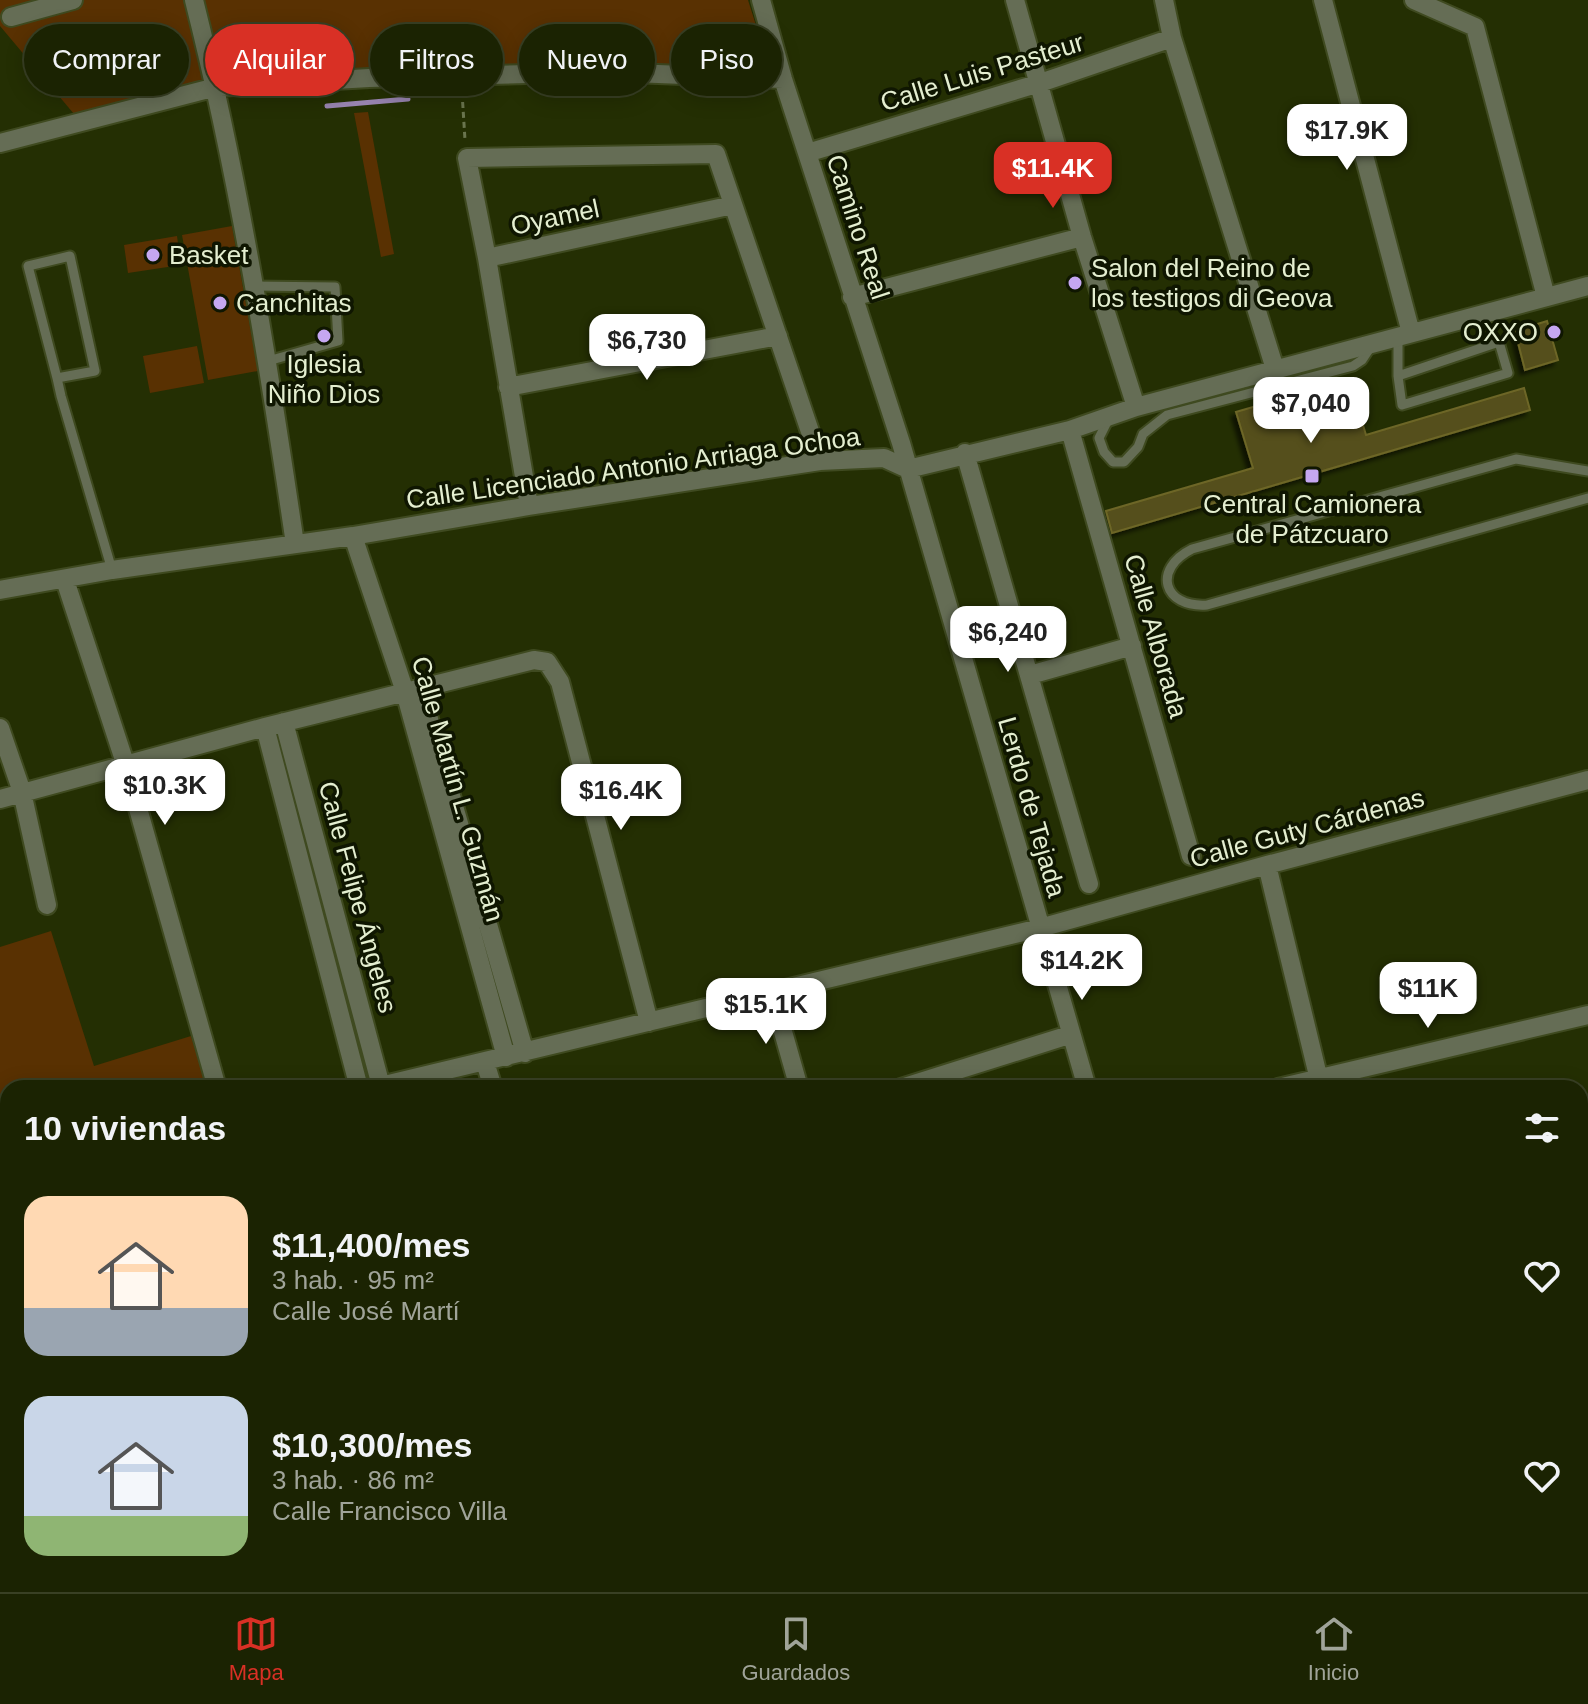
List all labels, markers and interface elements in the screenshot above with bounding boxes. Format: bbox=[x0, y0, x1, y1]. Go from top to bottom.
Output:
chip: Comprar bbox=[24, 24, 189, 96]
chip: Alquilar bbox=[205, 24, 354, 96]
chip: Filtros bbox=[370, 24, 503, 96]
chip: Nuevo bbox=[519, 24, 655, 96]
chip: Piso bbox=[671, 24, 782, 96]
street label: Calle Luis Pasteur bbox=[877, 27, 1088, 117]
pin: $17.9K bbox=[1282, 104, 1412, 172]
text: $17.9K bbox=[1305, 115, 1389, 145]
pin: $11.4K bbox=[988, 142, 1118, 210]
street label: Camino Real bbox=[821, 151, 895, 303]
text: $11.4K bbox=[1012, 153, 1094, 183]
street label: Oyamel bbox=[508, 193, 602, 241]
place label: Basket bbox=[169, 240, 249, 270]
marker: Basket bbox=[144, 246, 162, 264]
place label: Salon del Reino de los testigos di Geova bbox=[1091, 253, 1333, 313]
marker: Salon del Reino de los testigos di Geova bbox=[1066, 274, 1084, 292]
place label: Canchitas bbox=[236, 288, 352, 318]
marker: Canchitas bbox=[211, 294, 229, 312]
pin: $6,730 bbox=[582, 314, 712, 382]
place label: OXXO bbox=[1463, 317, 1538, 347]
marker: OXXO bbox=[1545, 323, 1563, 341]
text: $6,730 bbox=[607, 325, 687, 355]
marker: Iglesia Niño Dios bbox=[315, 327, 333, 345]
place label: Iglesia Niño Dios bbox=[268, 349, 380, 409]
pin: $7,040 bbox=[1246, 377, 1376, 445]
text: $7,040 bbox=[1271, 388, 1351, 418]
street label: Calle Licenciado Antonio Arriaga Ochoa bbox=[404, 421, 862, 515]
marker: Central Camionera de Pátzcuaro bbox=[1303, 467, 1321, 485]
place label: Central Camionera de Pátzcuaro bbox=[1203, 489, 1422, 549]
street label: Calle Alborada bbox=[1118, 551, 1194, 722]
pin: $6,240 bbox=[943, 606, 1073, 674]
text: $6,240 bbox=[968, 617, 1048, 647]
street label: Calle Martín L. Guzmán bbox=[406, 653, 510, 925]
street label: Lerdo de Tejada bbox=[992, 713, 1072, 901]
pin: $10.3K bbox=[100, 759, 230, 827]
pin: $16.4K bbox=[556, 764, 686, 832]
text: $10.3K bbox=[123, 770, 207, 800]
text: $16.4K bbox=[579, 775, 663, 805]
street label: Calle Felipe Ángeles bbox=[313, 778, 403, 1016]
street label: Calle Guty Cárdenas bbox=[1187, 782, 1427, 874]
pin: $14.2K bbox=[1017, 934, 1147, 1002]
text: $14.2K bbox=[1040, 945, 1124, 975]
pin: $11K bbox=[1381, 962, 1475, 1030]
text: $11K bbox=[1398, 973, 1458, 1003]
pin: $15.1K bbox=[701, 978, 831, 1046]
text: $15.1K bbox=[724, 989, 808, 1019]
icon: filters bbox=[1520, 1106, 1564, 1150]
text: 10 viviendas bbox=[24, 1109, 226, 1147]
text: $11,400/mes bbox=[272, 1226, 471, 1264]
icon: home bbox=[88, 1228, 184, 1324]
icon: heart bbox=[1520, 1254, 1564, 1298]
text: 3 hab. · 95 m² bbox=[272, 1265, 434, 1295]
text: Calle José Martí bbox=[272, 1296, 460, 1326]
text: $10,300/mes bbox=[272, 1426, 472, 1464]
icon: home bbox=[88, 1428, 184, 1524]
icon: heart bbox=[1520, 1454, 1564, 1498]
text: 3 hab. · 86 m² bbox=[272, 1465, 434, 1495]
text: Calle Francisco Villa bbox=[272, 1496, 507, 1526]
tab: Mapa bbox=[229, 1612, 284, 1686]
tab: Guardados bbox=[741, 1612, 850, 1686]
tab: Inicio bbox=[1308, 1612, 1359, 1686]

